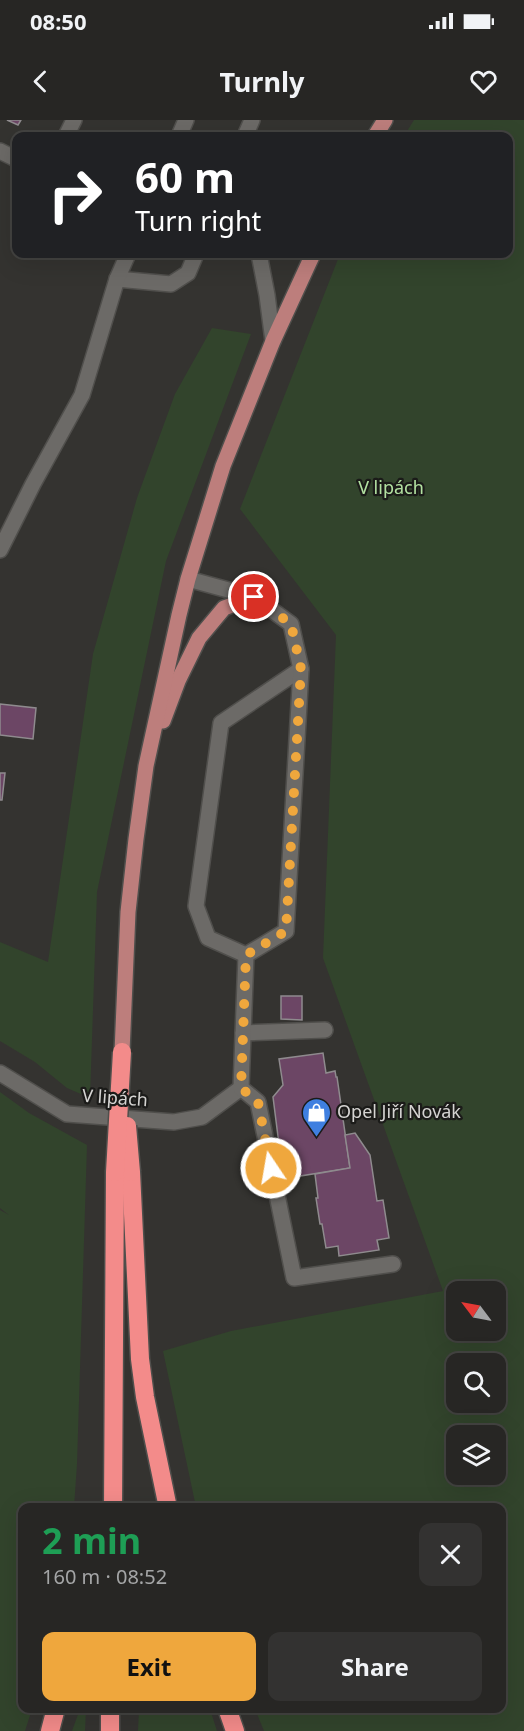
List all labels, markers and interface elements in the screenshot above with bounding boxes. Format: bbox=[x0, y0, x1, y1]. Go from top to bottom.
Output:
text: 08:50 bbox=[30, 6, 87, 36]
text: Turnly bbox=[220, 63, 304, 100]
icon: back bbox=[24, 65, 57, 98]
icon: heart bbox=[467, 65, 500, 98]
text: 60 m bbox=[135, 148, 235, 205]
icon: right bbox=[36, 156, 114, 234]
text: Turn right bbox=[135, 202, 261, 239]
park label: V lipách bbox=[358, 475, 424, 499]
pin bbox=[228, 571, 279, 622]
icon: arrive bbox=[237, 580, 270, 613]
street label: V lipách bbox=[81, 1083, 149, 1111]
shop icon: Opel Jiří Novák bbox=[300, 1096, 332, 1138]
place label: Opel Jiří Novák bbox=[337, 1099, 461, 1123]
position arrow bbox=[239, 1136, 303, 1200]
north arrow bbox=[446, 1281, 506, 1341]
map controls bbox=[446, 1281, 506, 1485]
button: search bbox=[446, 1353, 506, 1413]
button: layers bbox=[446, 1425, 506, 1485]
text: 2 min bbox=[42, 1516, 141, 1565]
button: close bbox=[419, 1523, 482, 1586]
text: 160 m · 08:52 bbox=[42, 1563, 167, 1590]
button: Exit bbox=[42, 1632, 256, 1701]
button: Share bbox=[268, 1632, 482, 1701]

